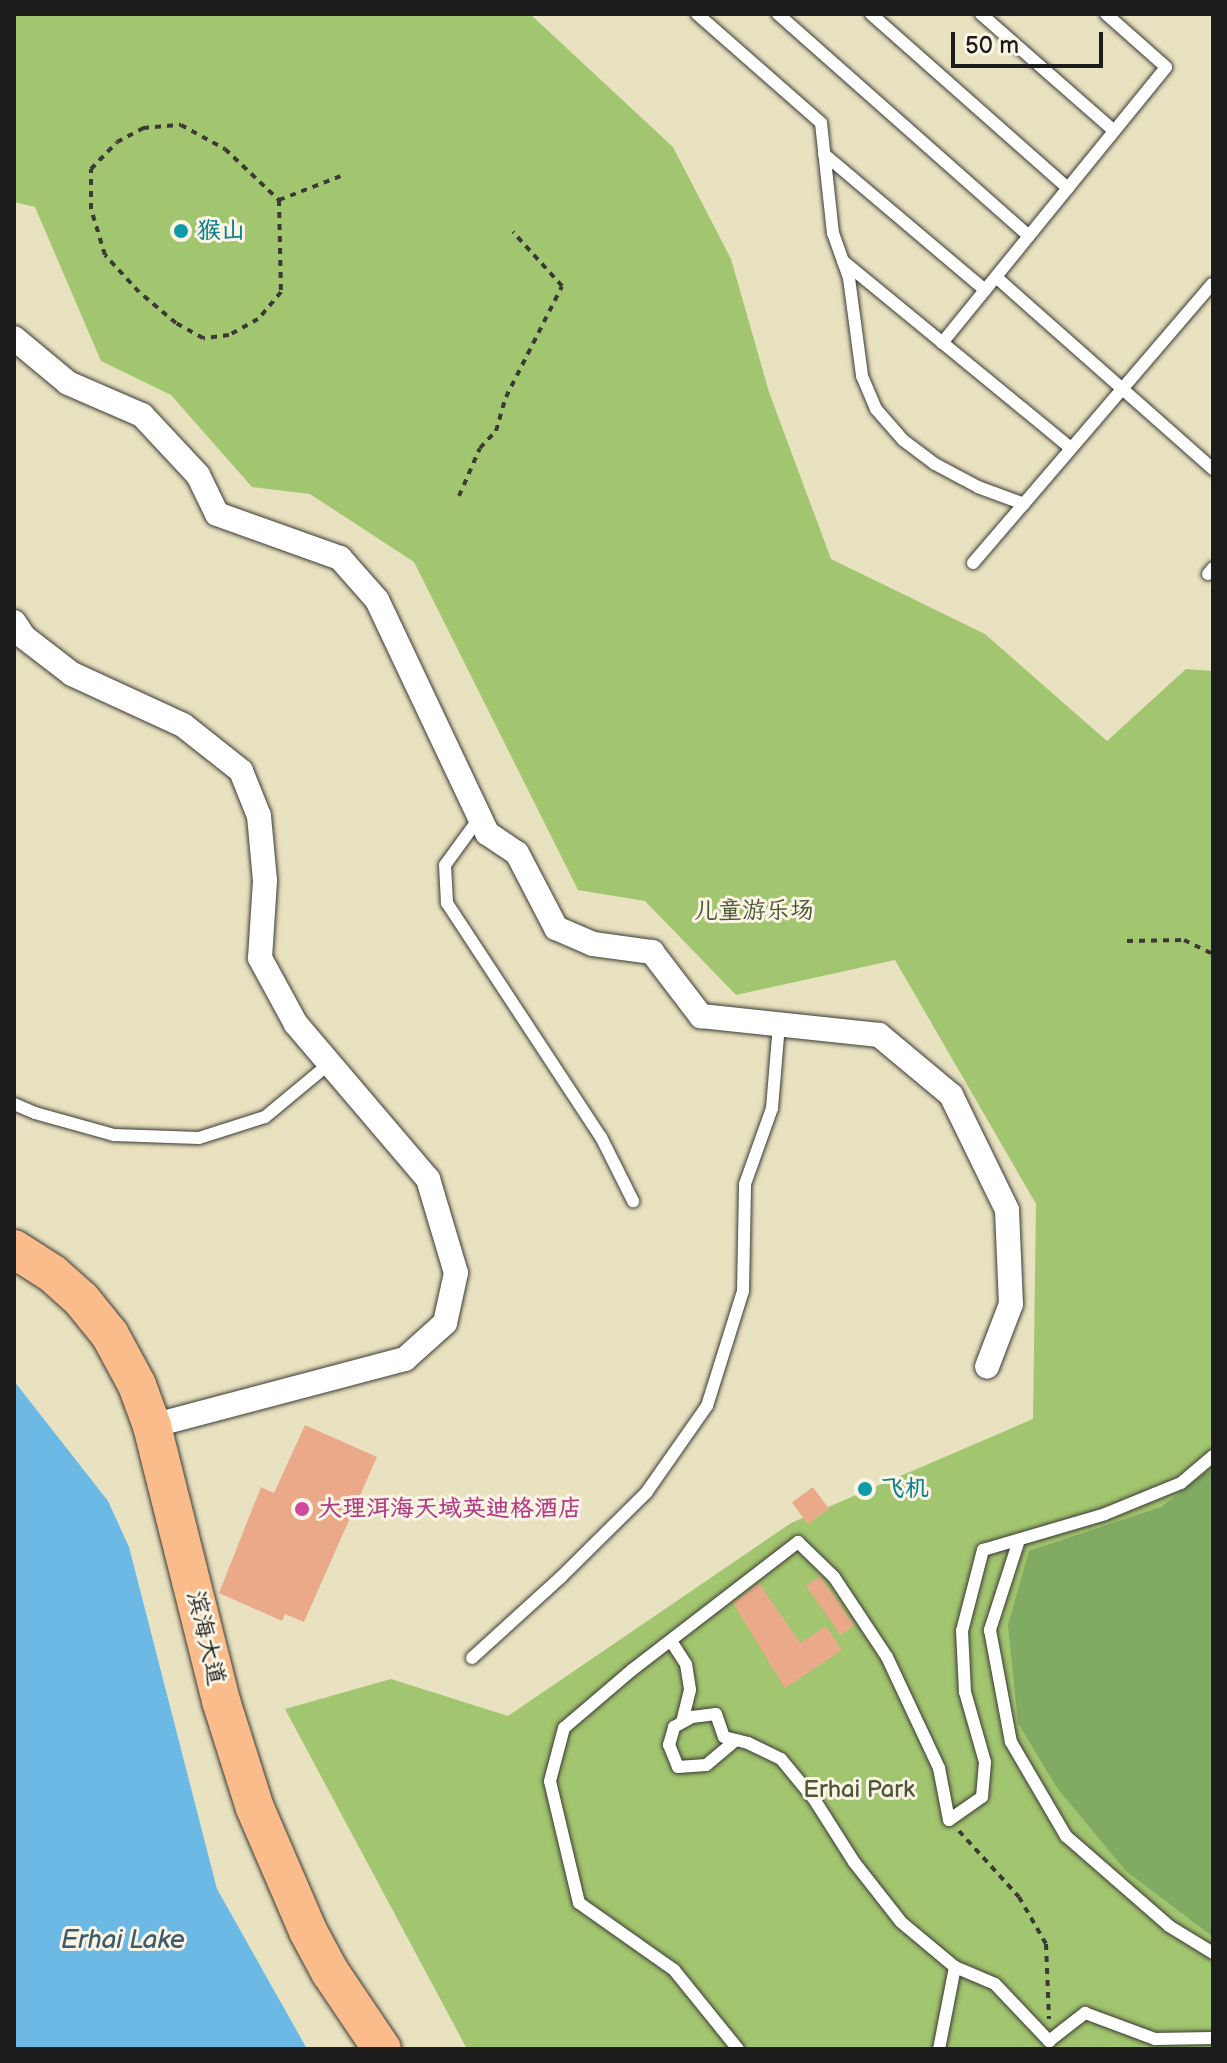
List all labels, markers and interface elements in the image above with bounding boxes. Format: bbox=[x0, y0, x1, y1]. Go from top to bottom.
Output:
scale bar bbox=[955, 16, 1107, 66]
text: 50 m bbox=[965, 31, 1019, 60]
place label: 猴山 bbox=[197, 217, 245, 245]
marker: 猴山 bbox=[172, 222, 190, 240]
park label: 儿童游乐场 bbox=[694, 897, 814, 925]
place label: 飞机 bbox=[881, 1475, 929, 1503]
marker: 飞机 bbox=[856, 1480, 874, 1498]
place label: 大理洱海天域英迪格酒店 bbox=[318, 1495, 582, 1523]
marker: 大理洱海天域英迪格酒店 bbox=[293, 1500, 311, 1518]
street label: 滨海大道 bbox=[181, 1588, 231, 1688]
park label: Erhai Park bbox=[803, 1776, 915, 1804]
water label: Erhai Lake bbox=[61, 1925, 185, 1957]

